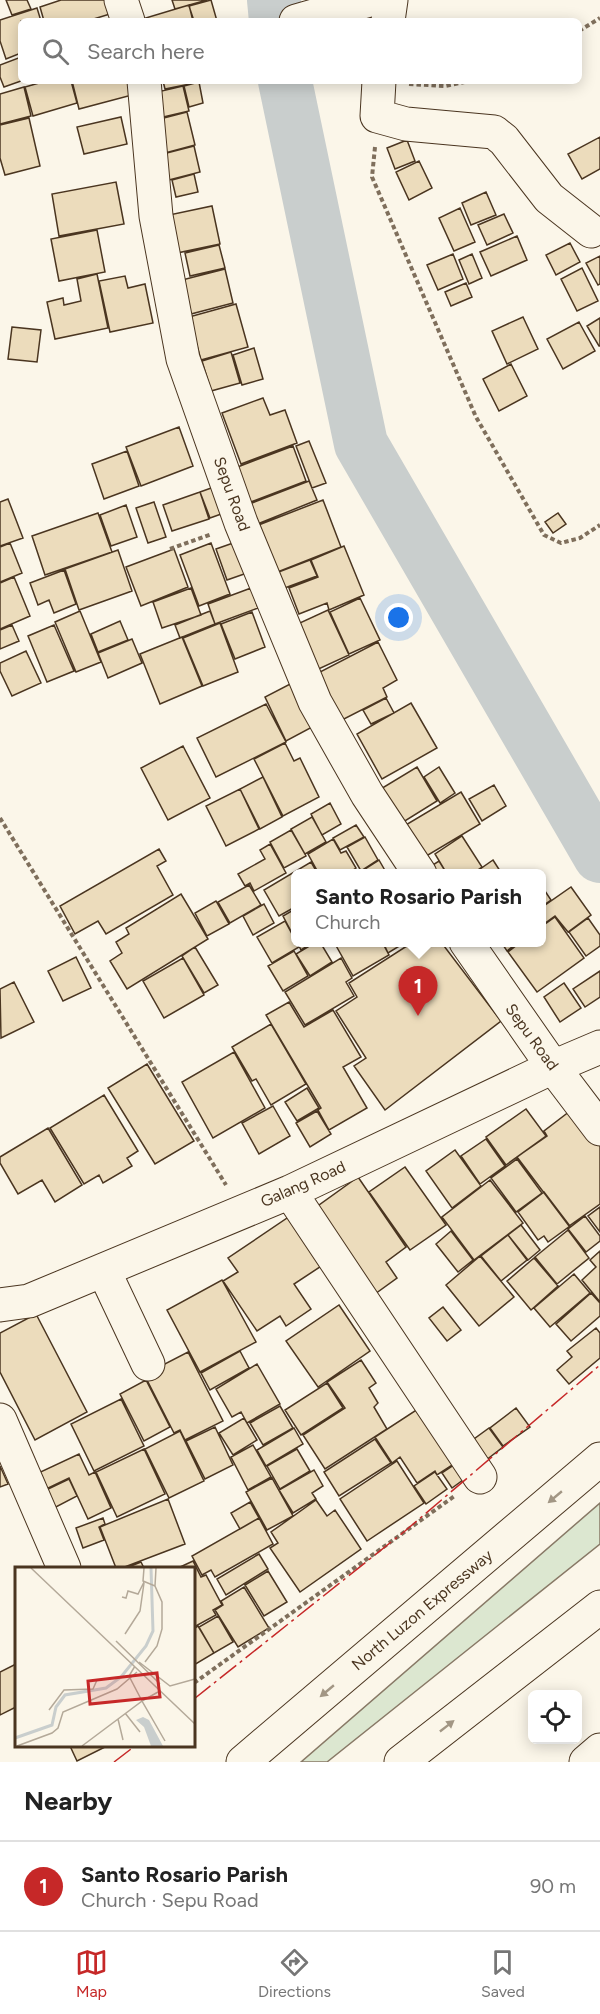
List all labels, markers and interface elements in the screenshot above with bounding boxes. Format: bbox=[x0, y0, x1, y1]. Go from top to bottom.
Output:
search box bbox=[18, 18, 582, 84]
icon: search bbox=[39, 35, 72, 68]
text: Search here bbox=[87, 38, 205, 65]
street label: Sepu Road bbox=[210, 454, 254, 534]
your location bbox=[384, 603, 413, 632]
popup bbox=[291, 869, 546, 947]
text: Santo Rosario Parish bbox=[315, 883, 522, 910]
text: Church bbox=[315, 910, 380, 934]
pin: 1 bbox=[398, 966, 438, 1016]
street label: Sepu Road bbox=[501, 1000, 563, 1074]
street label: Galang Road bbox=[258, 1157, 348, 1211]
one-way arrow bbox=[547, 1490, 563, 1503]
street label: North Luzon Expressway bbox=[348, 1545, 497, 1674]
inset map bbox=[15, 1567, 195, 1747]
one-way arrow bbox=[320, 1684, 335, 1697]
map controls bbox=[528, 1690, 582, 1744]
button: locate bbox=[528, 1690, 582, 1744]
one-way arrow bbox=[439, 1720, 455, 1732]
text: Nearby bbox=[24, 1785, 112, 1817]
text: Santo Rosario Parish bbox=[81, 1861, 288, 1888]
text: 1 bbox=[39, 1874, 48, 1898]
text: 90 m bbox=[530, 1874, 576, 1898]
text: Church · Sepu Road bbox=[81, 1888, 259, 1912]
tab: Map bbox=[75, 1946, 108, 2001]
tab: Directions bbox=[258, 1946, 331, 2001]
tab: Saved bbox=[481, 1946, 525, 2001]

